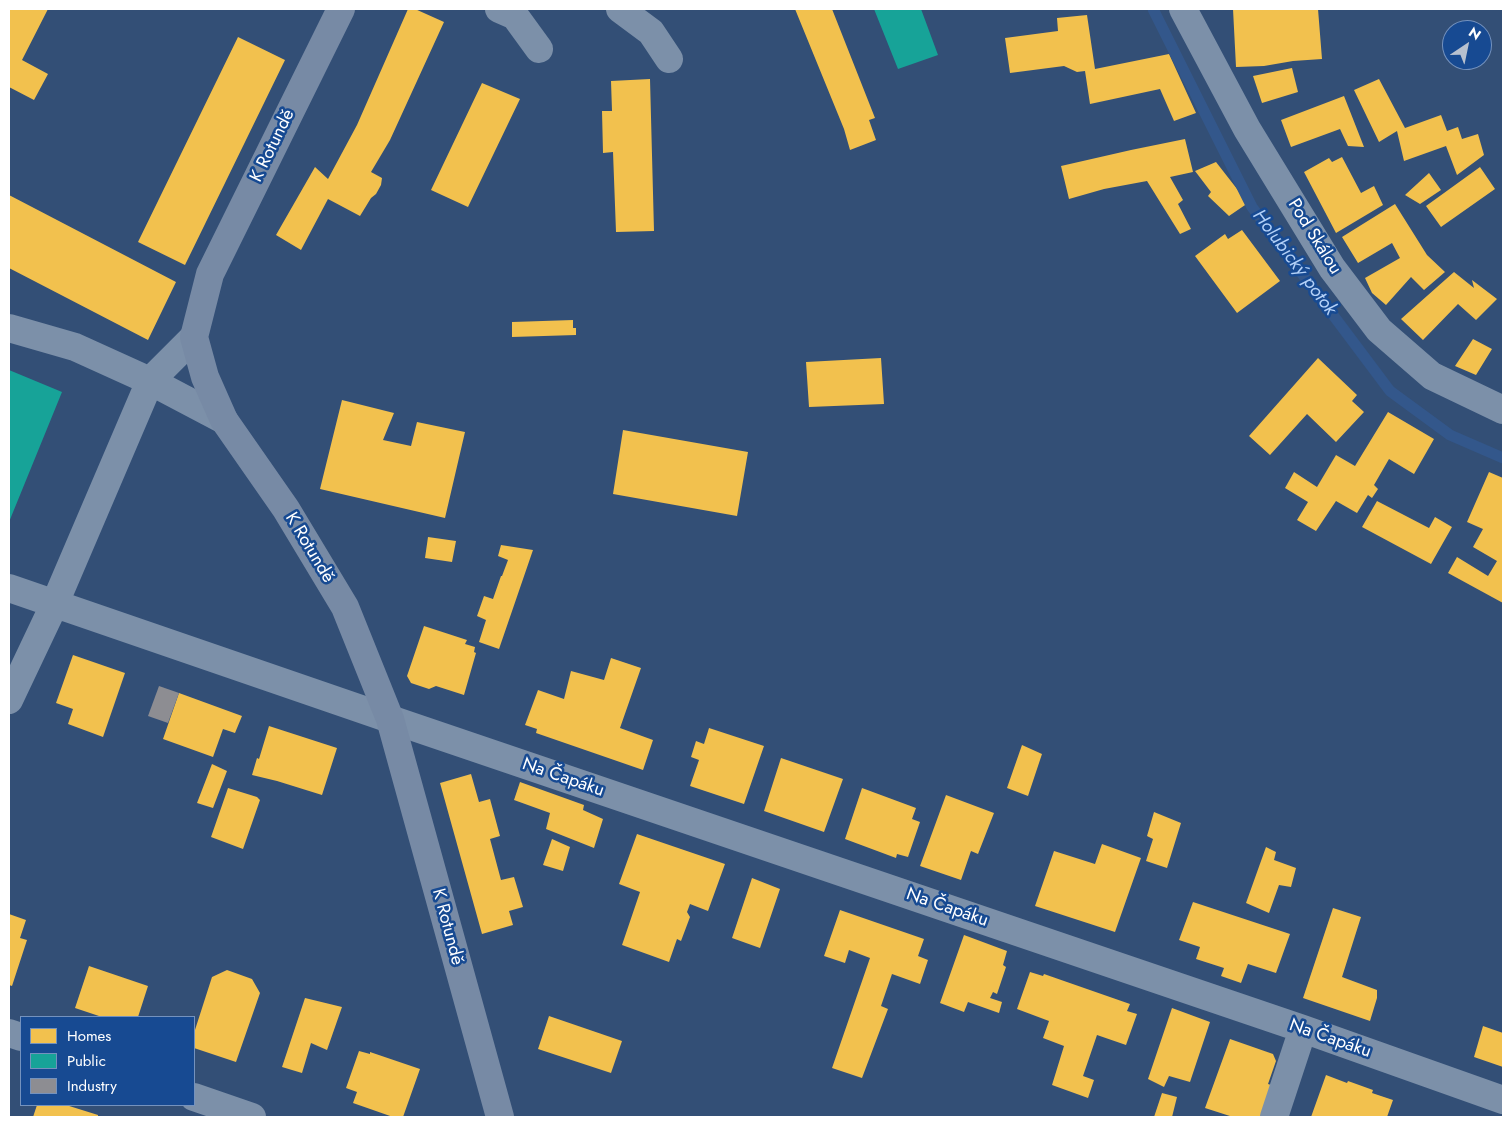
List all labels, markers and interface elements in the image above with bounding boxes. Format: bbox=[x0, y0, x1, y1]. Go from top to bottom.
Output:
north arrow bbox=[1442, 20, 1492, 70]
text: N bbox=[1465, 22, 1485, 45]
street label: K Rotundě bbox=[246, 106, 300, 186]
street label: Pod Skálou bbox=[1282, 195, 1346, 279]
water label: Holubický potok bbox=[1247, 206, 1341, 320]
street label: K Rotundě bbox=[280, 509, 338, 587]
street label: Na Čapáku bbox=[519, 754, 607, 802]
street label: Na Čapáku bbox=[903, 884, 991, 932]
street label: K Rotundě bbox=[426, 886, 468, 968]
street label: Na Čapáku bbox=[1286, 1015, 1374, 1063]
legend bbox=[20, 1016, 195, 1106]
text: Homes bbox=[67, 1025, 111, 1047]
text: Public bbox=[67, 1050, 106, 1072]
text: Industry bbox=[67, 1075, 117, 1097]

